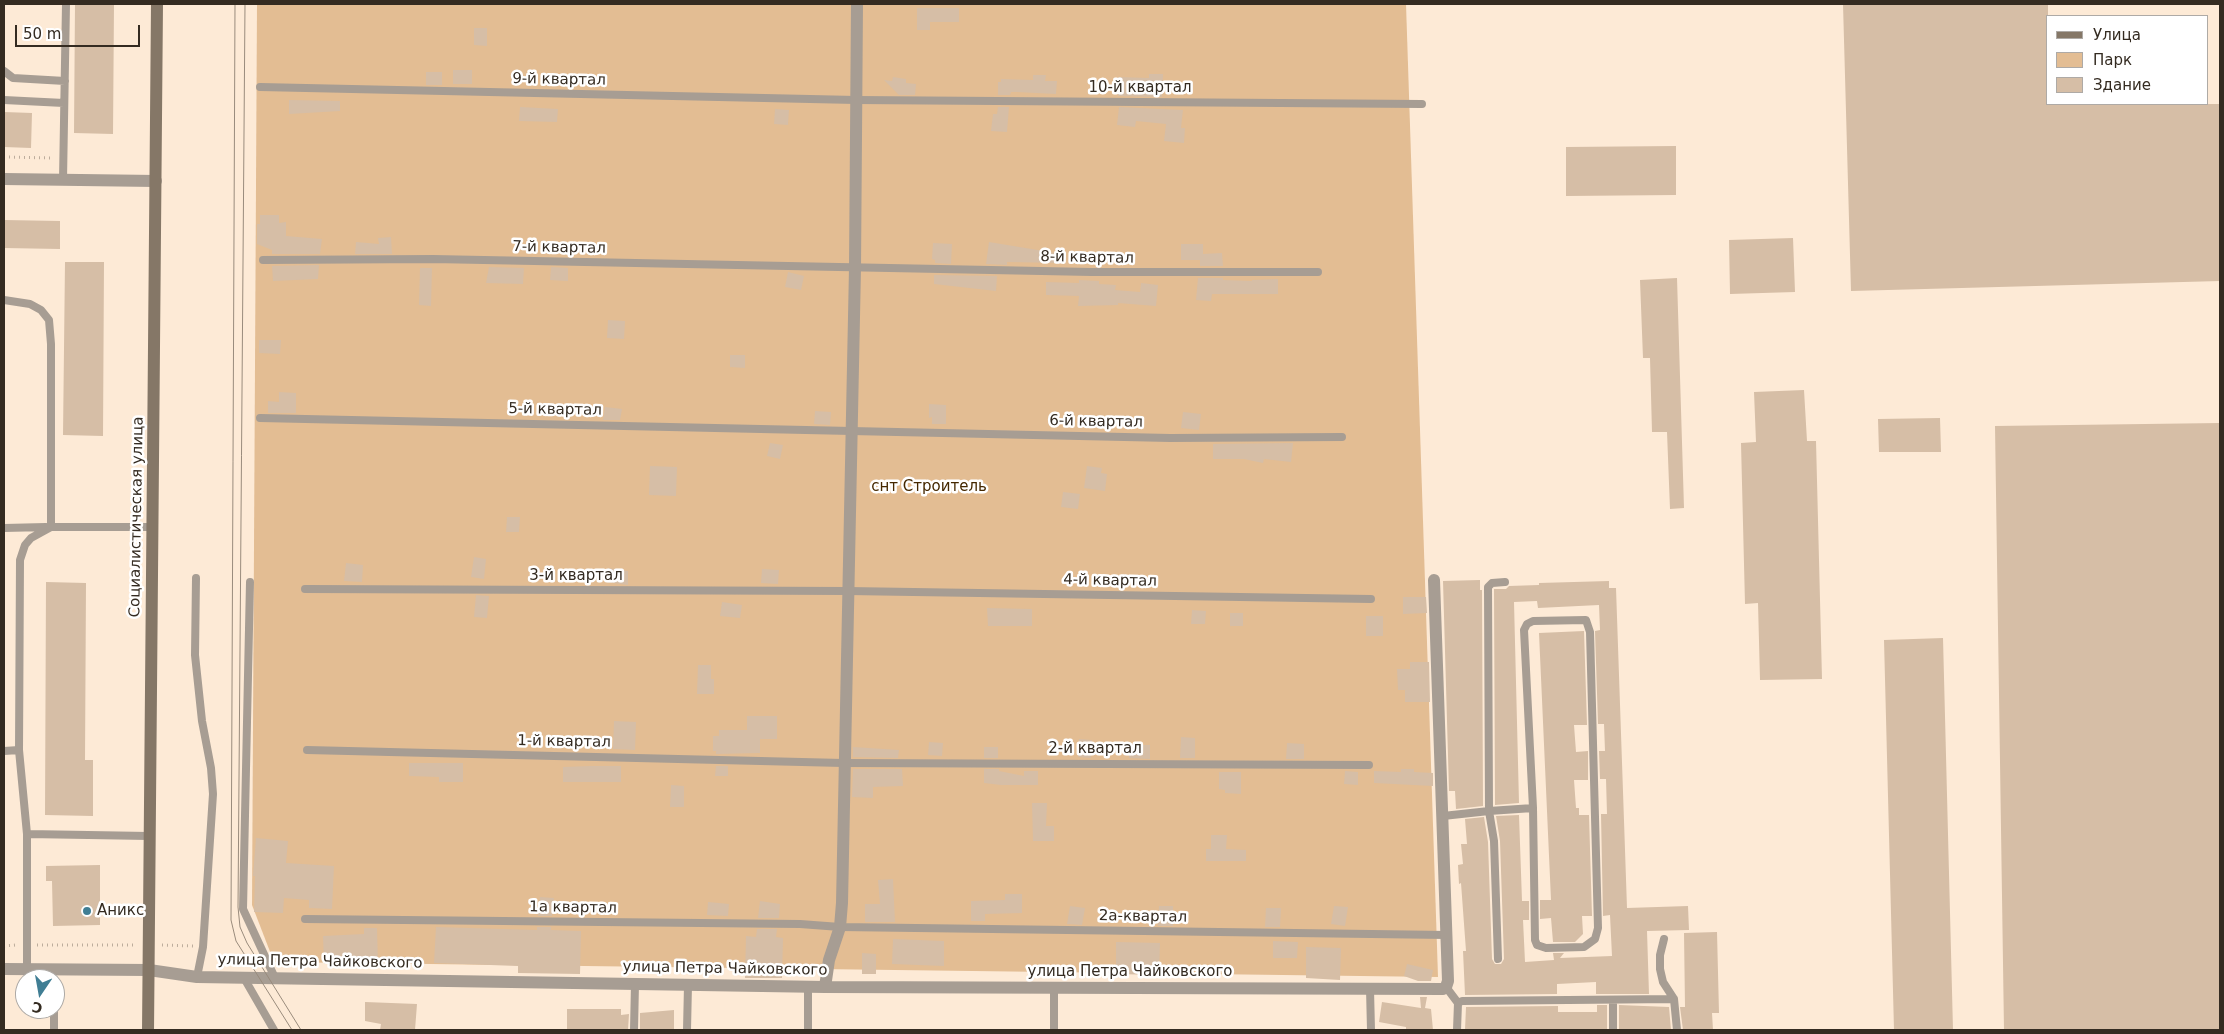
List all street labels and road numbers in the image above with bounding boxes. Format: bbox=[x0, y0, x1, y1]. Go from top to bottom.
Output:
street label: 9-й квартал bbox=[512, 70, 606, 90]
street label: 10-й квартал bbox=[1088, 79, 1192, 97]
street label: 7-й квартал bbox=[512, 238, 606, 258]
street label: 8-й квартал bbox=[1040, 248, 1134, 268]
street label: 5-й квартал bbox=[508, 400, 602, 420]
street label: 6-й квартал bbox=[1049, 412, 1143, 432]
street label: Социалистическая улица bbox=[126, 416, 148, 618]
street label: 3-й квартал bbox=[529, 567, 623, 585]
street label: 4-й квартал bbox=[1063, 571, 1157, 591]
street label: 1-й квартал bbox=[517, 732, 611, 752]
street label: 2-й квартал bbox=[1048, 740, 1142, 758]
street label: 1а квартал bbox=[529, 898, 617, 918]
street label: 2а-квартал bbox=[1099, 907, 1187, 927]
street label: улица Петра Чайковского bbox=[217, 951, 423, 973]
street label: улица Петра Чайковского bbox=[622, 958, 828, 980]
street label: улица Петра Чайковского bbox=[1028, 963, 1232, 981]

